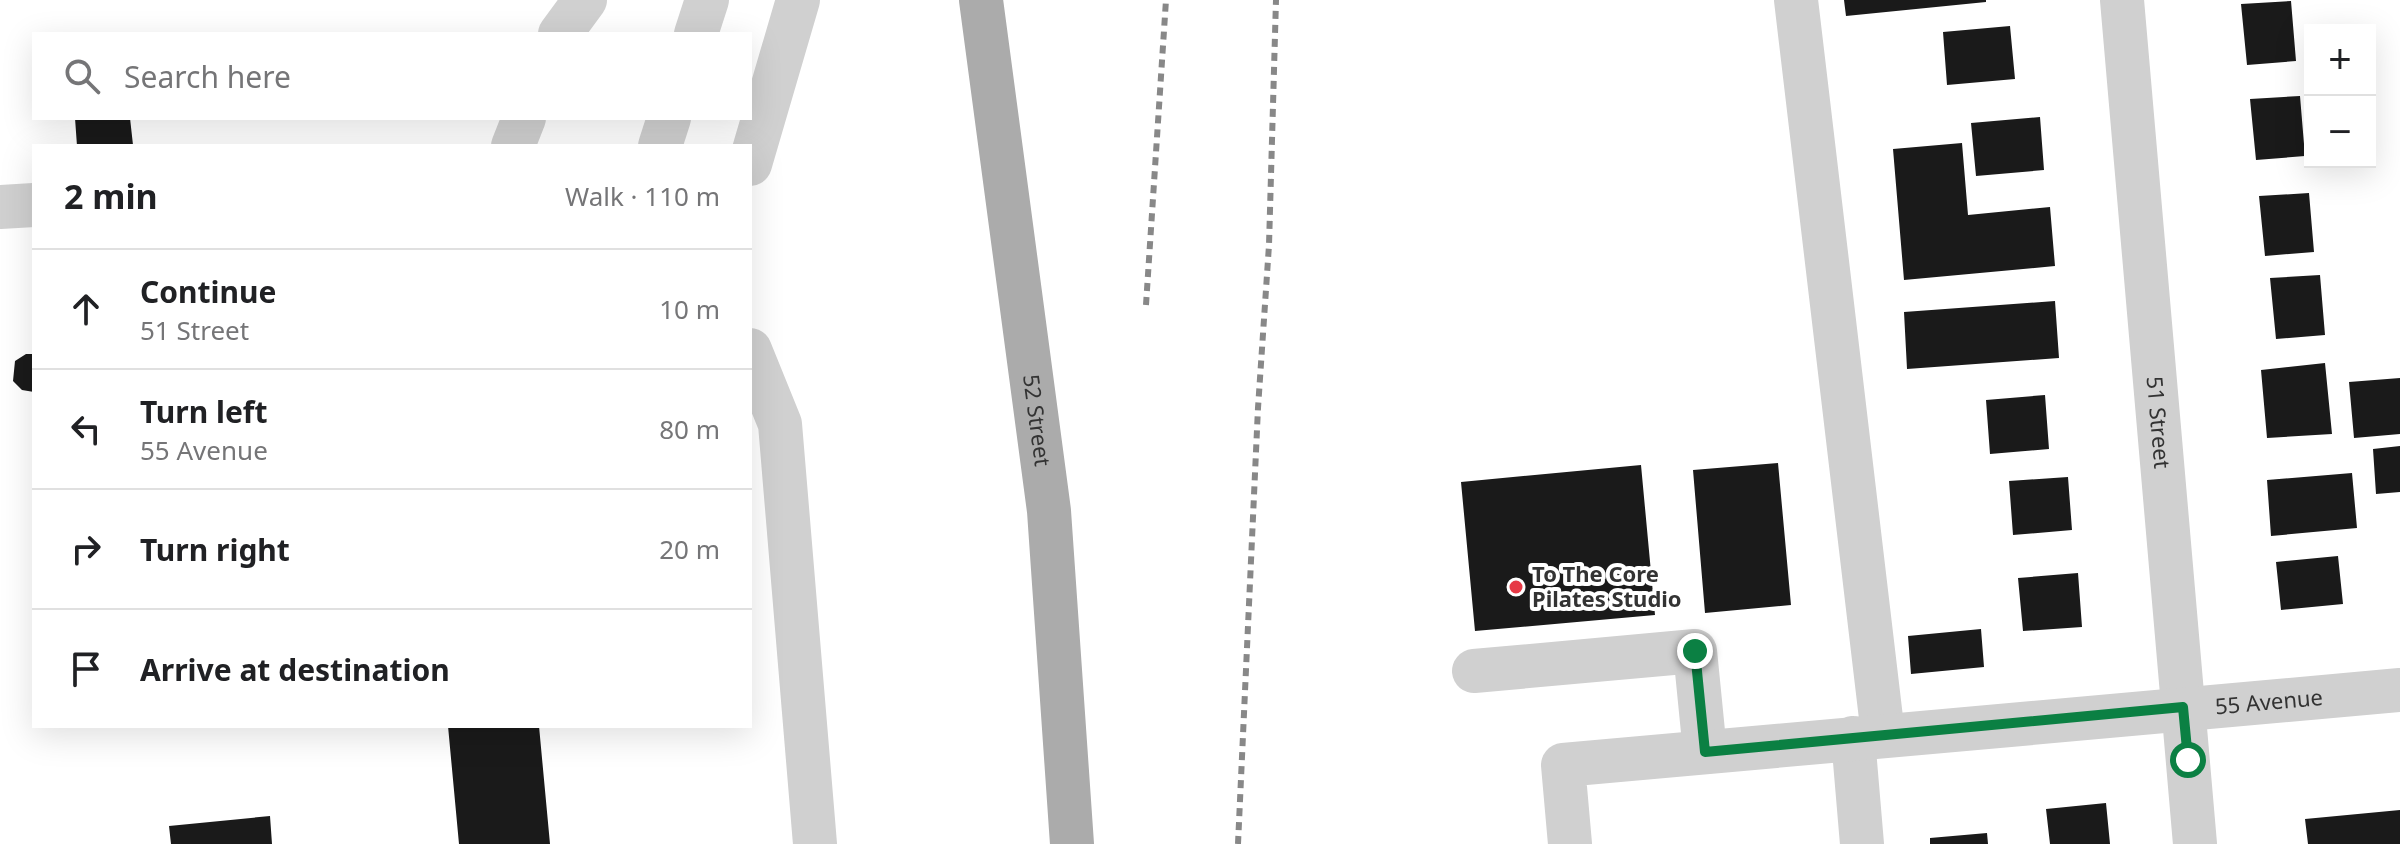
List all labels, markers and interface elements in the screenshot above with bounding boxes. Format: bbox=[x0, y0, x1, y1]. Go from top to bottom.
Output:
map controls bbox=[2304, 24, 2376, 168]
button: + bbox=[2304, 24, 2376, 96]
search box bbox=[32, 32, 752, 120]
icon: search bbox=[60, 54, 104, 98]
text: Search here bbox=[124, 56, 291, 97]
button: − bbox=[2304, 96, 2376, 168]
text: 2 min bbox=[64, 173, 158, 219]
text: Walk · 110 m bbox=[565, 178, 720, 214]
text: Continue bbox=[140, 271, 276, 312]
icon: ahead bbox=[64, 287, 108, 331]
text: 10 m bbox=[659, 291, 720, 327]
text: 51 Street bbox=[140, 312, 249, 348]
street label: 52 Street bbox=[1017, 372, 1059, 468]
street label: 51 Street bbox=[2141, 375, 2178, 470]
text: Turn left bbox=[140, 391, 268, 432]
icon: left bbox=[64, 407, 108, 451]
text: 80 m bbox=[659, 411, 720, 447]
text: 55 Avenue bbox=[140, 432, 268, 468]
icon: right bbox=[64, 527, 108, 571]
text: Turn right bbox=[140, 529, 290, 570]
text: 20 m bbox=[659, 531, 720, 567]
place label: To The Core Pilates Studio bbox=[1532, 558, 1682, 613]
marker: To The Core Pilates Studio bbox=[1507, 578, 1525, 596]
route end bbox=[1677, 633, 1713, 669]
icon: arrive bbox=[64, 647, 108, 691]
text: Arrive at destination bbox=[140, 649, 450, 690]
street label: 55 Avenue bbox=[2214, 681, 2324, 721]
route start bbox=[2170, 742, 2206, 778]

